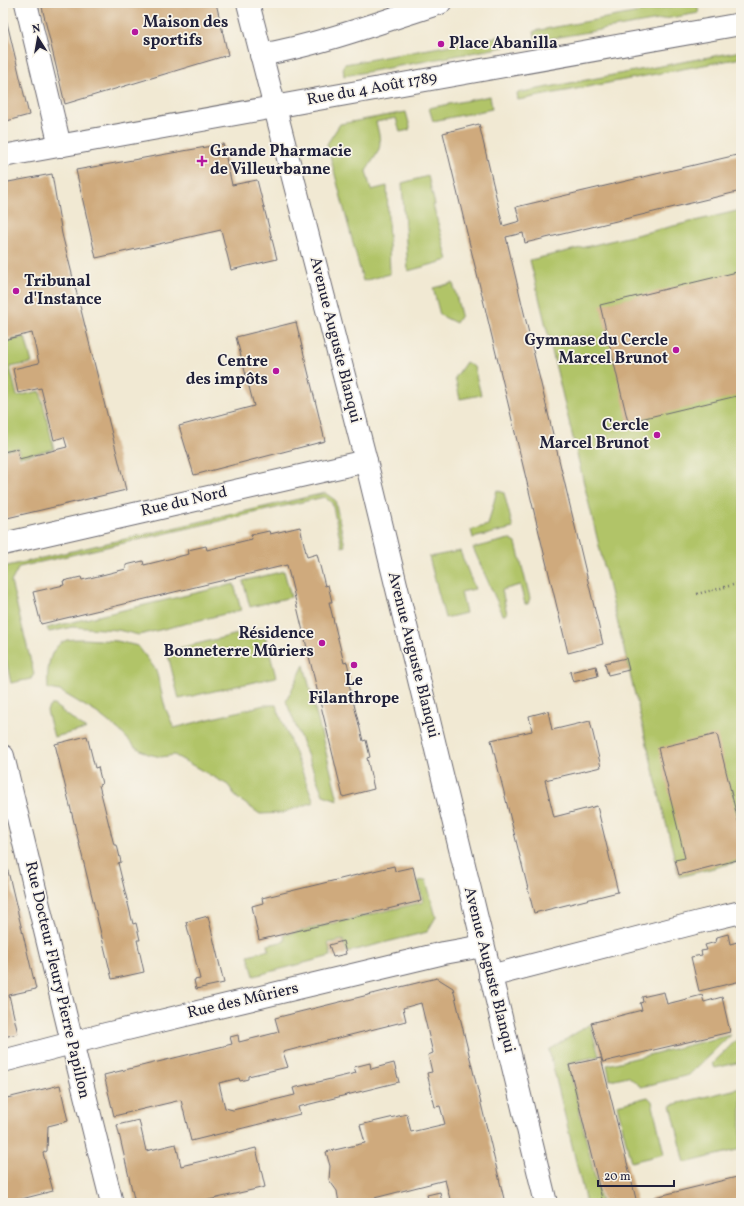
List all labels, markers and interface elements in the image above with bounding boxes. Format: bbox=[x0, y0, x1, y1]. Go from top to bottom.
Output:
place label: Maison des sportifs bbox=[143, 12, 228, 52]
north arrow bbox=[18, 18, 58, 58]
text: N bbox=[31, 22, 42, 38]
marker: Maison des sportifs bbox=[130, 27, 140, 37]
place label: Place Abanilla bbox=[449, 33, 558, 55]
marker: Place Abanilla bbox=[436, 39, 446, 49]
street label: Rue du 4 Août 1789 bbox=[305, 67, 439, 111]
place label: Grande Pharmacie de Villeurbanne bbox=[210, 141, 351, 181]
marker: Grande Pharmacie de Villeurbanne bbox=[197, 156, 207, 166]
street label: Avenue Auguste Blanqui bbox=[304, 255, 366, 426]
place label: Tribunal d'Instance bbox=[24, 271, 102, 311]
marker: Tribunal d'Instance bbox=[11, 286, 21, 296]
place label: Gymnase du Cercle Marcel Brunot bbox=[524, 330, 668, 370]
marker: Gymnase du Cercle Marcel Brunot bbox=[671, 345, 681, 355]
place label: Centre des impôts bbox=[186, 351, 268, 391]
marker: Centre des impôts bbox=[271, 366, 281, 376]
place label: Cercle Marcel Brunot bbox=[539, 415, 649, 455]
marker: Cercle Marcel Brunot bbox=[652, 430, 662, 440]
street label: Rue du Nord bbox=[139, 481, 229, 523]
street label: Avenue Auguste Blanqui bbox=[382, 570, 444, 741]
place label: Résidence Bonneterre Mûriers bbox=[163, 623, 314, 663]
marker: Résidence Bonneterre Mûriers bbox=[317, 638, 327, 648]
marker: Le Filanthrope bbox=[349, 660, 359, 670]
place label: Le Filanthrope bbox=[309, 670, 399, 710]
street label: Rue Docteur Fleury Pierre Papillon bbox=[19, 859, 95, 1101]
street label: Avenue Auguste Blanqui bbox=[458, 885, 520, 1056]
street label: Rue des Mûriers bbox=[185, 977, 301, 1025]
scale bar bbox=[598, 1162, 674, 1188]
text: 20 m bbox=[604, 1169, 631, 1185]

